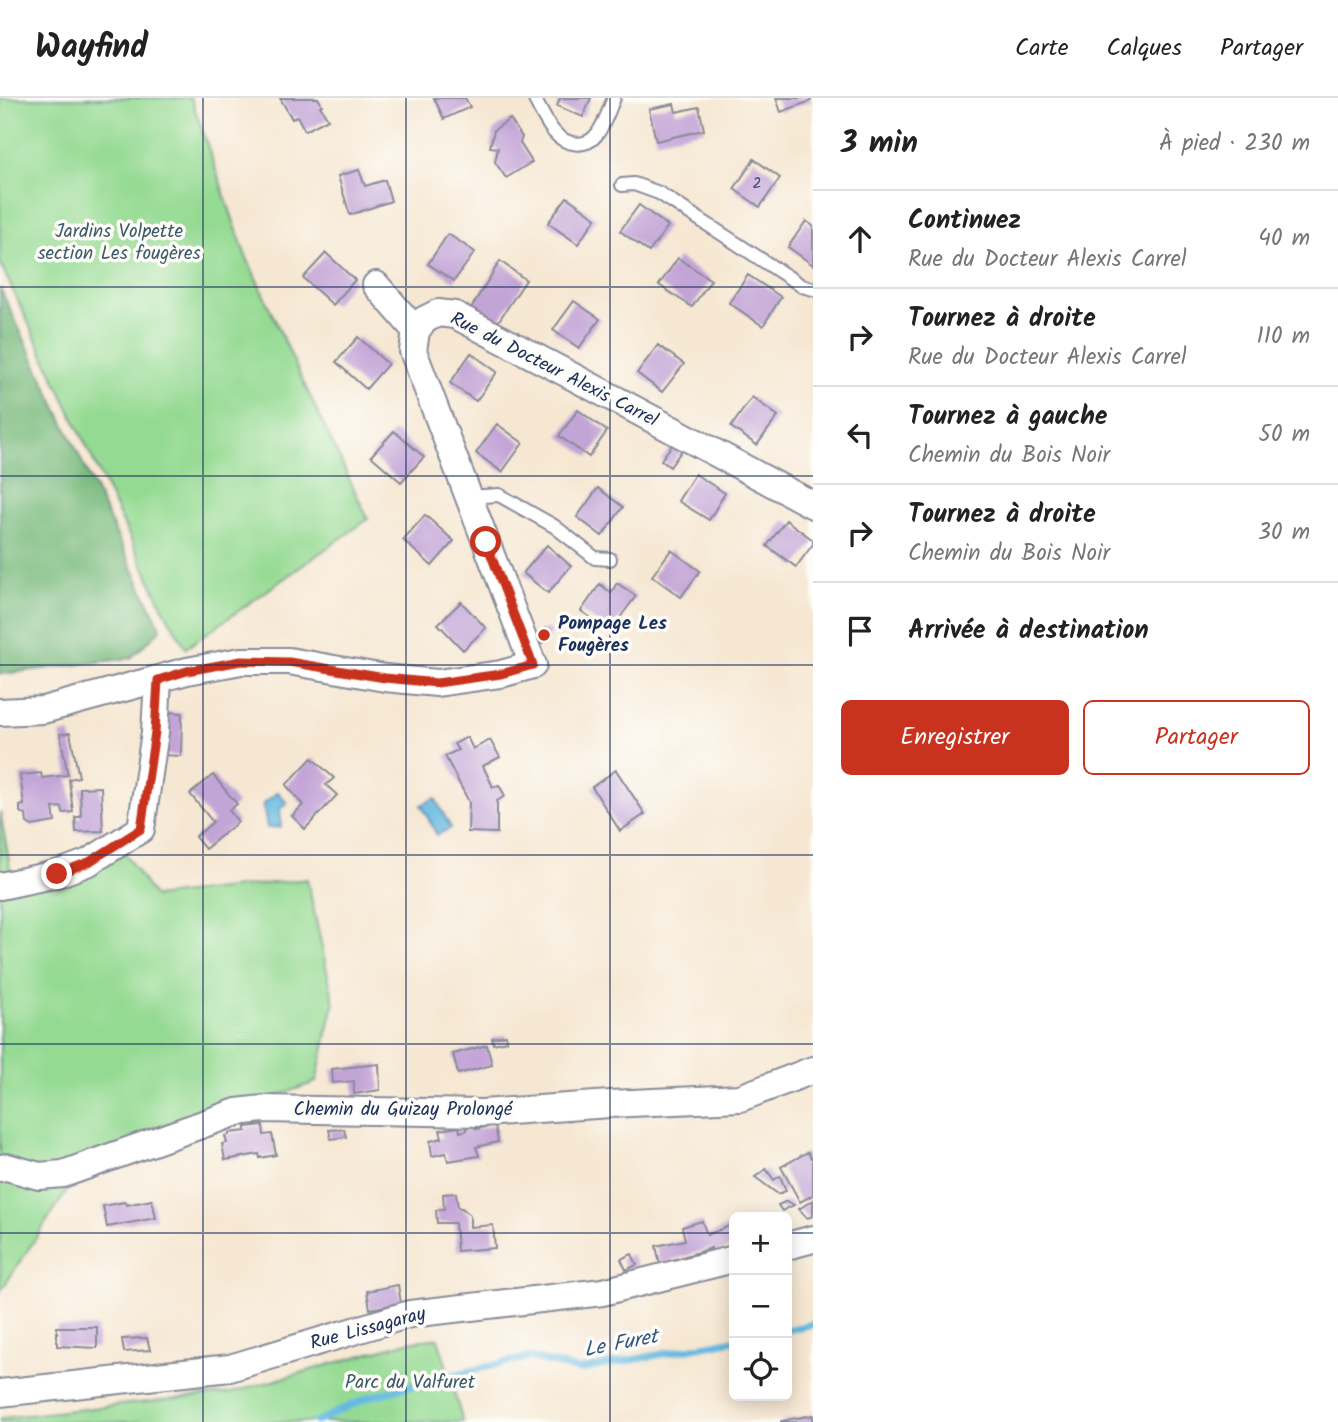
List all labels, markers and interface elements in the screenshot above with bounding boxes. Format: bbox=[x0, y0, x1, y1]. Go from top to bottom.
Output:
text: Wayfind bbox=[35, 22, 148, 75]
text: Carte bbox=[1015, 29, 1069, 68]
text: Calques bbox=[1107, 29, 1182, 68]
text: Partager bbox=[1220, 29, 1303, 68]
text: 3 min bbox=[841, 120, 918, 168]
text: À pied · 230 m bbox=[1159, 126, 1310, 162]
house number: 2 bbox=[752, 171, 762, 196]
text: Continuez bbox=[908, 200, 1021, 242]
park label: Jardins Volpette section Les fougères bbox=[37, 217, 201, 269]
icon: ahead bbox=[841, 220, 879, 258]
text: 40 m bbox=[1258, 221, 1310, 257]
text: Rue du Docteur Alexis Carrel bbox=[908, 242, 1187, 278]
text: Tournez à droite bbox=[908, 298, 1096, 340]
street label: Rue du Docteur Alexis Carrel bbox=[445, 304, 664, 436]
icon: right bbox=[841, 318, 879, 356]
text: 110 m bbox=[1257, 319, 1310, 355]
text: Rue du Docteur Alexis Carrel bbox=[908, 340, 1187, 376]
text: Tournez à gauche bbox=[908, 396, 1108, 438]
icon: left bbox=[841, 416, 879, 454]
text: 50 m bbox=[1259, 417, 1310, 453]
text: Chemin du Bois Noir bbox=[908, 438, 1110, 474]
text: Tournez à droite bbox=[908, 494, 1096, 536]
icon: right bbox=[841, 514, 879, 552]
text: 30 m bbox=[1258, 515, 1310, 551]
route start bbox=[470, 526, 501, 557]
text: Chemin du Bois Noir bbox=[908, 536, 1110, 572]
place label: Pompage Les Fougères bbox=[558, 609, 667, 661]
text: Arrivée à destination bbox=[908, 610, 1149, 652]
icon: arrive bbox=[841, 612, 879, 650]
marker: Pompage Les Fougères bbox=[536, 627, 552, 643]
button: Enregistrer bbox=[841, 700, 1069, 775]
button: Partager bbox=[1083, 700, 1310, 775]
route end bbox=[41, 858, 72, 889]
street label: Chemin du Guizay Prolongé bbox=[294, 1095, 513, 1125]
map controls bbox=[729, 1212, 792, 1401]
button: + bbox=[729, 1212, 792, 1275]
button: − bbox=[729, 1275, 792, 1338]
street label: Rue Lissagaray bbox=[307, 1299, 430, 1359]
water label: Le Furet bbox=[581, 1320, 664, 1367]
button: locate bbox=[729, 1338, 792, 1401]
park label: Parc du Valfuret bbox=[345, 1368, 476, 1398]

